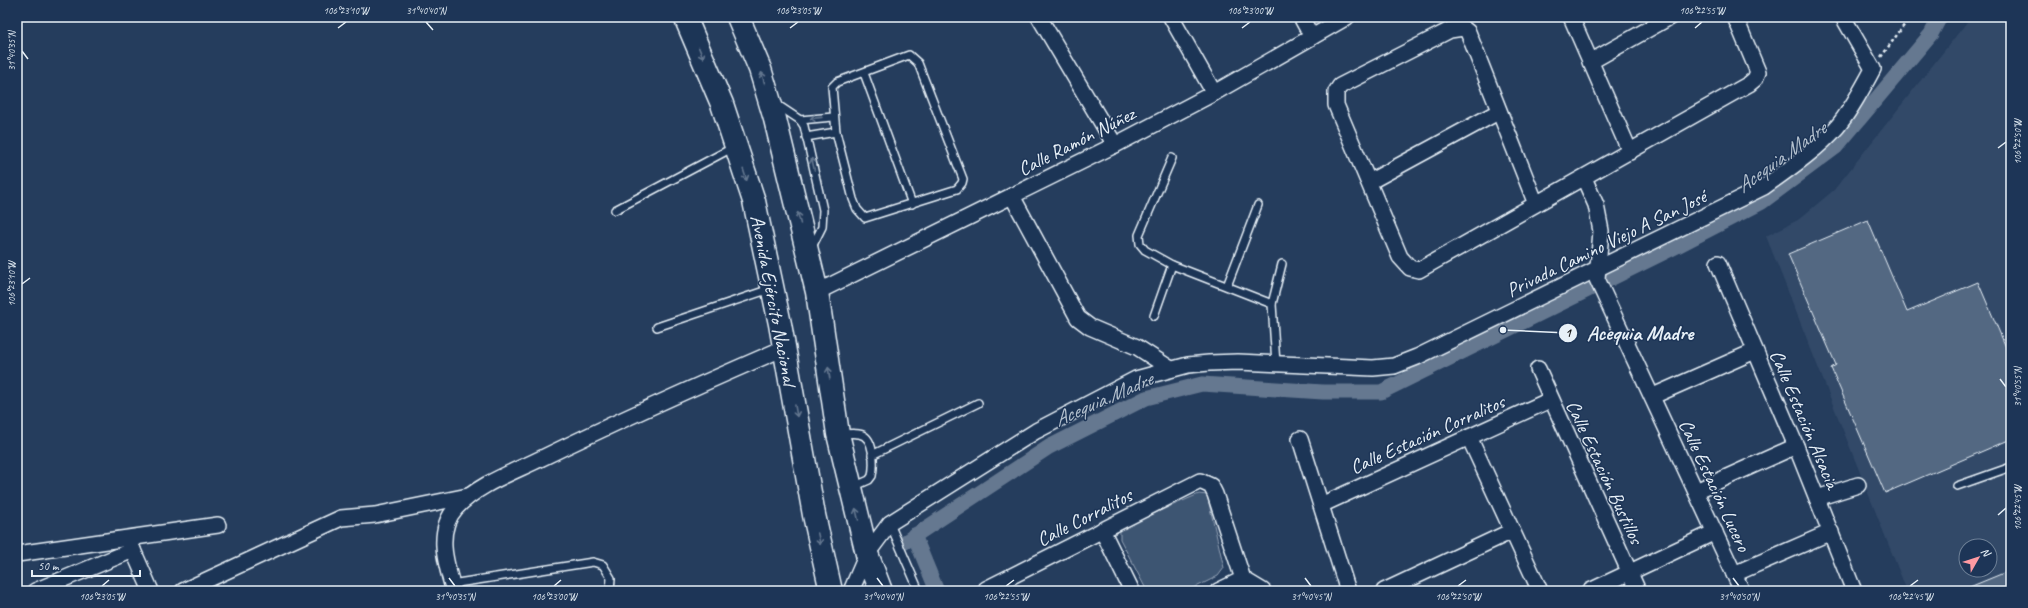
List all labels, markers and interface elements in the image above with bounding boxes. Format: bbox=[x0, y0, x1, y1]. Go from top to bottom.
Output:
text: 106°23'10"W bbox=[323, 4, 370, 17]
text: 31°40'40"N bbox=[406, 4, 448, 17]
text: 106°23'05"W bbox=[775, 4, 822, 17]
text: 106°23'00"W bbox=[1227, 4, 1274, 17]
text: 106°22'55"W bbox=[1679, 4, 1726, 17]
text: 31°40'35"N bbox=[5, 29, 18, 71]
one-way arrow bbox=[697, 46, 705, 58]
one-way arrow bbox=[759, 72, 766, 85]
street label: Calle Ramón Núñez bbox=[1014, 100, 1141, 182]
water label: Acequia Madre bbox=[1731, 114, 1834, 198]
one-way arrow bbox=[810, 115, 823, 122]
text: 106°22'50"W bbox=[2011, 118, 2024, 165]
one-way arrow bbox=[808, 158, 816, 171]
one-way arrow bbox=[742, 168, 749, 181]
street label: Privada Camino Viejo A San José bbox=[1502, 183, 1713, 303]
one-way arrow bbox=[795, 211, 802, 224]
street label: Avenida Ejército Nacional bbox=[745, 213, 803, 391]
text: 106°23'10"W bbox=[5, 260, 18, 307]
callout: Acequia Madre bbox=[1558, 316, 1702, 349]
text: Acequia Madre bbox=[1587, 320, 1695, 346]
text: 1 bbox=[1565, 325, 1572, 341]
street label: Calle Estación Alsacia bbox=[1764, 346, 1846, 494]
water label: Acequia Madre bbox=[1050, 365, 1159, 432]
text: 31°40'55"N bbox=[2011, 365, 2024, 407]
one-way arrow bbox=[825, 366, 833, 379]
street label: Calle Estación Corralitos bbox=[1346, 388, 1510, 480]
street label: Calle Estación Bustillos bbox=[1560, 396, 1650, 550]
one-way arrow bbox=[792, 404, 800, 417]
street label: Calle Estación Lucero bbox=[1673, 415, 1757, 556]
street label: Calle Corralitos bbox=[1032, 482, 1138, 552]
text: 106°22'45"W bbox=[2011, 484, 2024, 531]
one-way arrow bbox=[852, 507, 860, 520]
one-way arrow bbox=[815, 532, 823, 545]
north arrow bbox=[1958, 538, 1998, 578]
text: N bbox=[1978, 545, 1995, 560]
scale bar bbox=[32, 552, 140, 578]
text: 50 m bbox=[38, 558, 60, 574]
text: 106°23'05"W bbox=[79, 590, 126, 603]
text: 31°40'35"N bbox=[435, 590, 477, 603]
text: 106°23'00"W bbox=[531, 590, 578, 603]
text: 31°40'40"N bbox=[863, 590, 905, 603]
text: 106°22'55"W bbox=[983, 590, 1030, 603]
text: 31°40'45"N bbox=[1291, 590, 1333, 603]
text: 106°22'50"W bbox=[1435, 590, 1482, 603]
text: 31°40'50"N bbox=[1719, 590, 1761, 603]
text: 106°22'45"W bbox=[1887, 590, 1934, 603]

